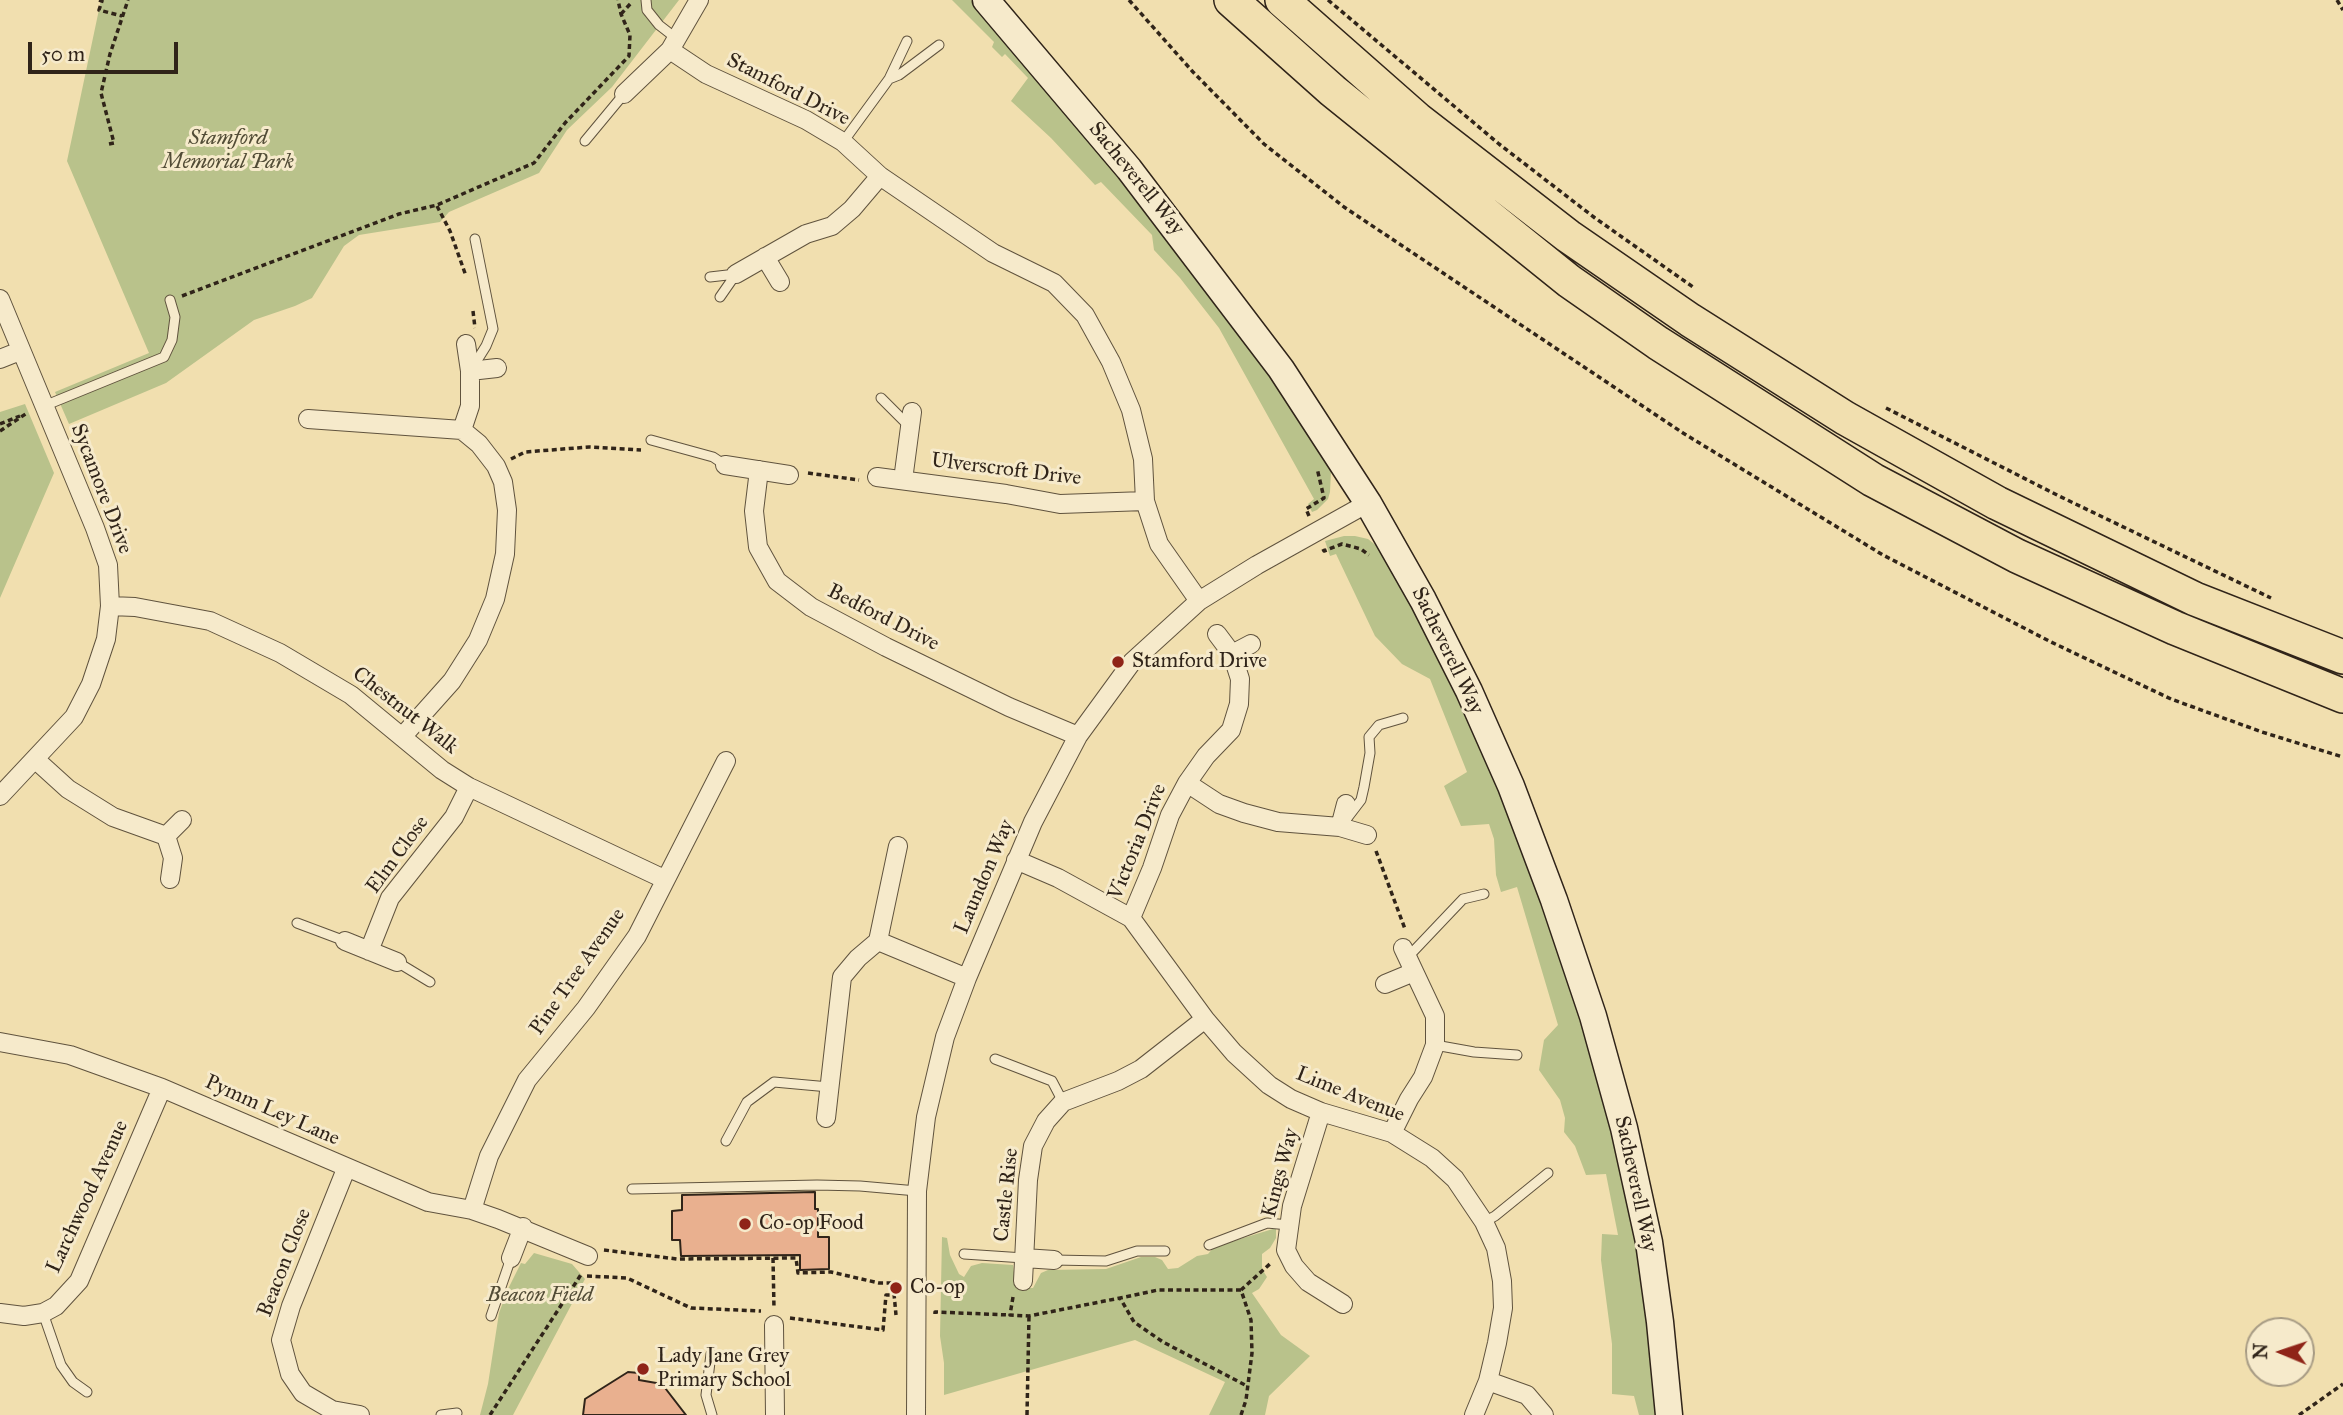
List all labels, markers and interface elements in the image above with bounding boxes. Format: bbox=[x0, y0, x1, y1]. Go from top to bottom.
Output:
scale bar bbox=[32, 28, 182, 72]
text: 50 m bbox=[41, 41, 85, 67]
street label: Stamford Drive bbox=[722, 48, 854, 132]
street label: Sacheverell Way bbox=[1083, 117, 1189, 241]
park label: Stamford Memorial Park bbox=[162, 126, 294, 176]
street label: Sycamore Drive bbox=[65, 420, 137, 558]
street label: Ulverscroft Drive bbox=[930, 448, 1082, 492]
street label: Bedford Drive bbox=[823, 579, 943, 657]
street label: Sacheverell Way bbox=[1405, 583, 1489, 719]
place label: Stamford Drive bbox=[1132, 649, 1267, 675]
marker: Stamford Drive bbox=[1110, 654, 1126, 670]
street label: Chestnut Walk bbox=[347, 662, 463, 760]
street label: Victoria Drive bbox=[1103, 780, 1173, 904]
street label: Elm Close bbox=[361, 811, 435, 899]
street label: Laundon Way bbox=[950, 816, 1020, 938]
street label: Pine Tree Avenue bbox=[525, 904, 631, 1040]
street label: Lime Avenue bbox=[1292, 1062, 1408, 1128]
street label: Pymm Ley Lane bbox=[201, 1070, 343, 1152]
street label: Sacheverell Way bbox=[1608, 1114, 1662, 1254]
street label: Larchwood Avenue bbox=[42, 1117, 134, 1277]
street label: Kings Way bbox=[1257, 1126, 1305, 1220]
street label: Castle Rise bbox=[990, 1147, 1024, 1243]
street label: Beacon Close bbox=[253, 1205, 317, 1321]
place label: Co-op Food bbox=[759, 1211, 864, 1237]
marker: Co-op Food bbox=[737, 1216, 753, 1232]
place label: Co-op bbox=[910, 1275, 965, 1301]
marker: Co-op bbox=[888, 1280, 904, 1296]
park label: Beacon Field bbox=[487, 1283, 593, 1309]
north arrow bbox=[2245, 1317, 2315, 1387]
text: N bbox=[2249, 1343, 2272, 1360]
place label: Lady Jane Grey Primary School bbox=[657, 1344, 791, 1394]
marker: Lady Jane Grey Primary School bbox=[635, 1361, 651, 1377]

